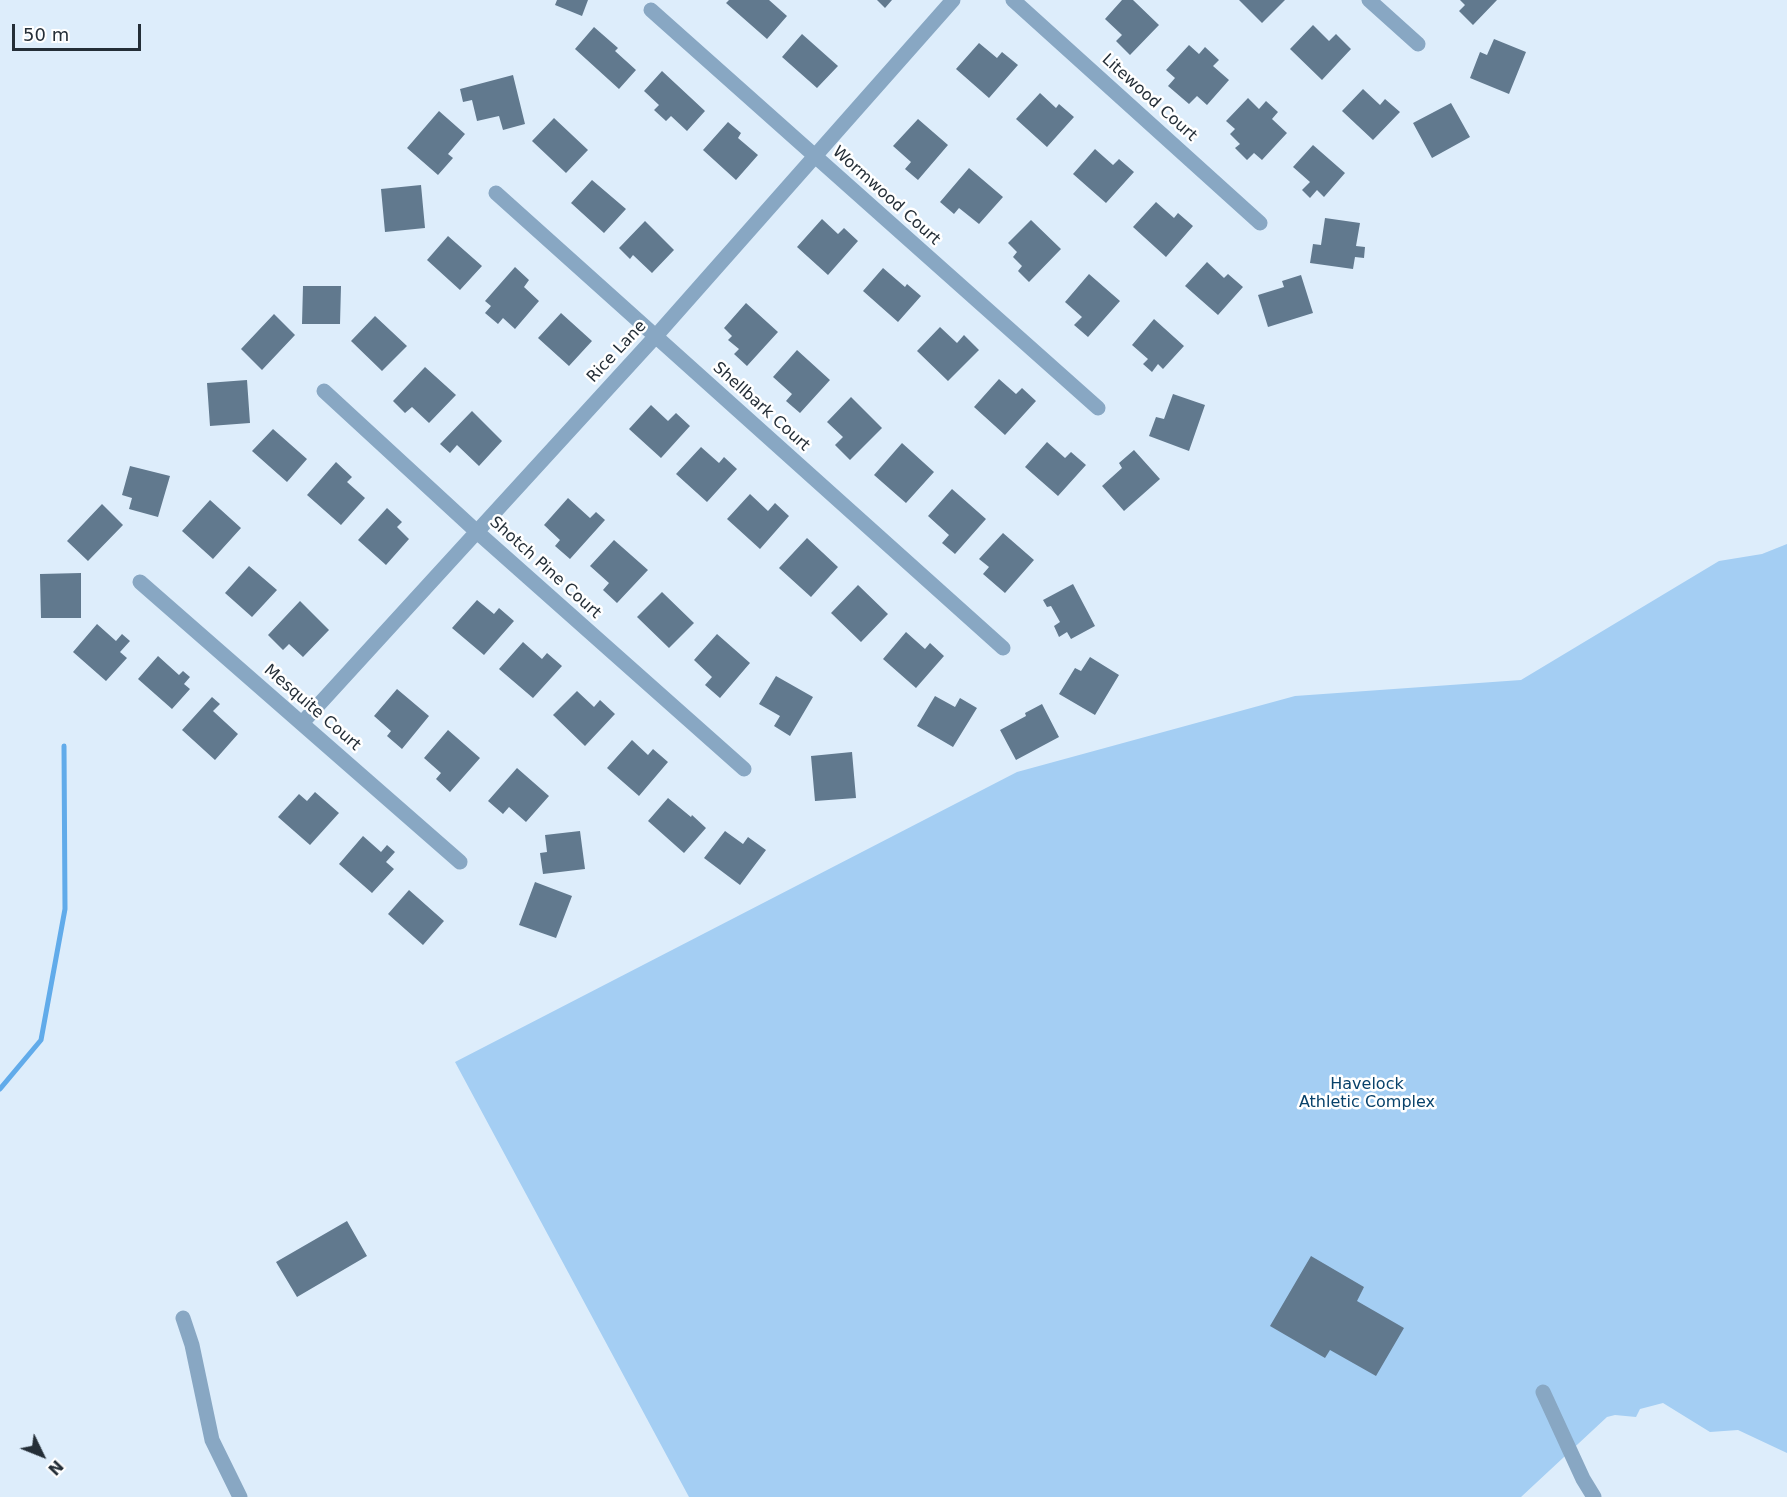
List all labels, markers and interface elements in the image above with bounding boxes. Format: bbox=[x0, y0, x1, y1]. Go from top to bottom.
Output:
scale bar bbox=[15, 12, 144, 50]
text: 50 m bbox=[23, 24, 69, 45]
street label: Litewood Court bbox=[1097, 50, 1201, 146]
street label: Wormwood Court bbox=[828, 143, 944, 249]
street label: Rice Lane bbox=[583, 317, 651, 387]
street label: Shellbark Court bbox=[709, 358, 813, 456]
street label: Shotch Pine Court bbox=[485, 513, 605, 623]
street label: Mesquite Court bbox=[260, 661, 364, 755]
park label: Havelock Athletic Complex bbox=[1299, 1075, 1435, 1113]
north arrow bbox=[12, 1425, 72, 1485]
text: N bbox=[44, 1456, 67, 1479]

